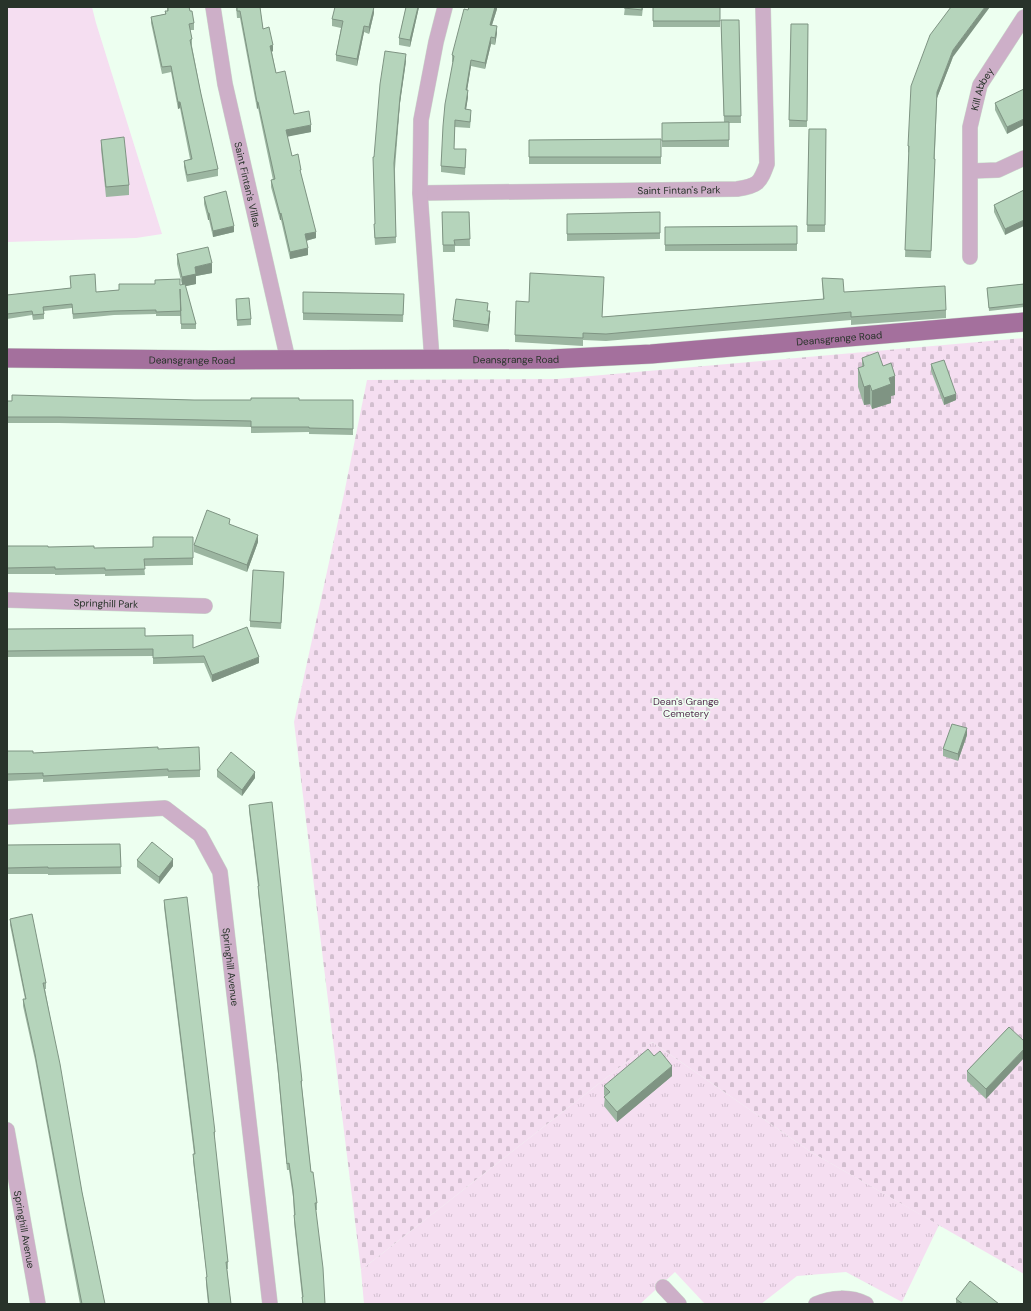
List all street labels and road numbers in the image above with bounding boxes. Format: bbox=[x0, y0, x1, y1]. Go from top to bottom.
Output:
street label: Kill Abbey bbox=[968, 65, 996, 112]
street label: Saint Fintan's Villas bbox=[232, 140, 264, 229]
street label: Saint Fintan's Park bbox=[637, 183, 721, 197]
street label: Deansgrange Road bbox=[796, 328, 883, 348]
street label: Deansgrange Road bbox=[473, 352, 559, 366]
street label: Deansgrange Road bbox=[149, 353, 235, 367]
street label: Springhill Park bbox=[73, 596, 138, 610]
street label: Springhill Avenue bbox=[220, 927, 242, 1007]
street label: Springhill Avenue bbox=[11, 1189, 38, 1270]

